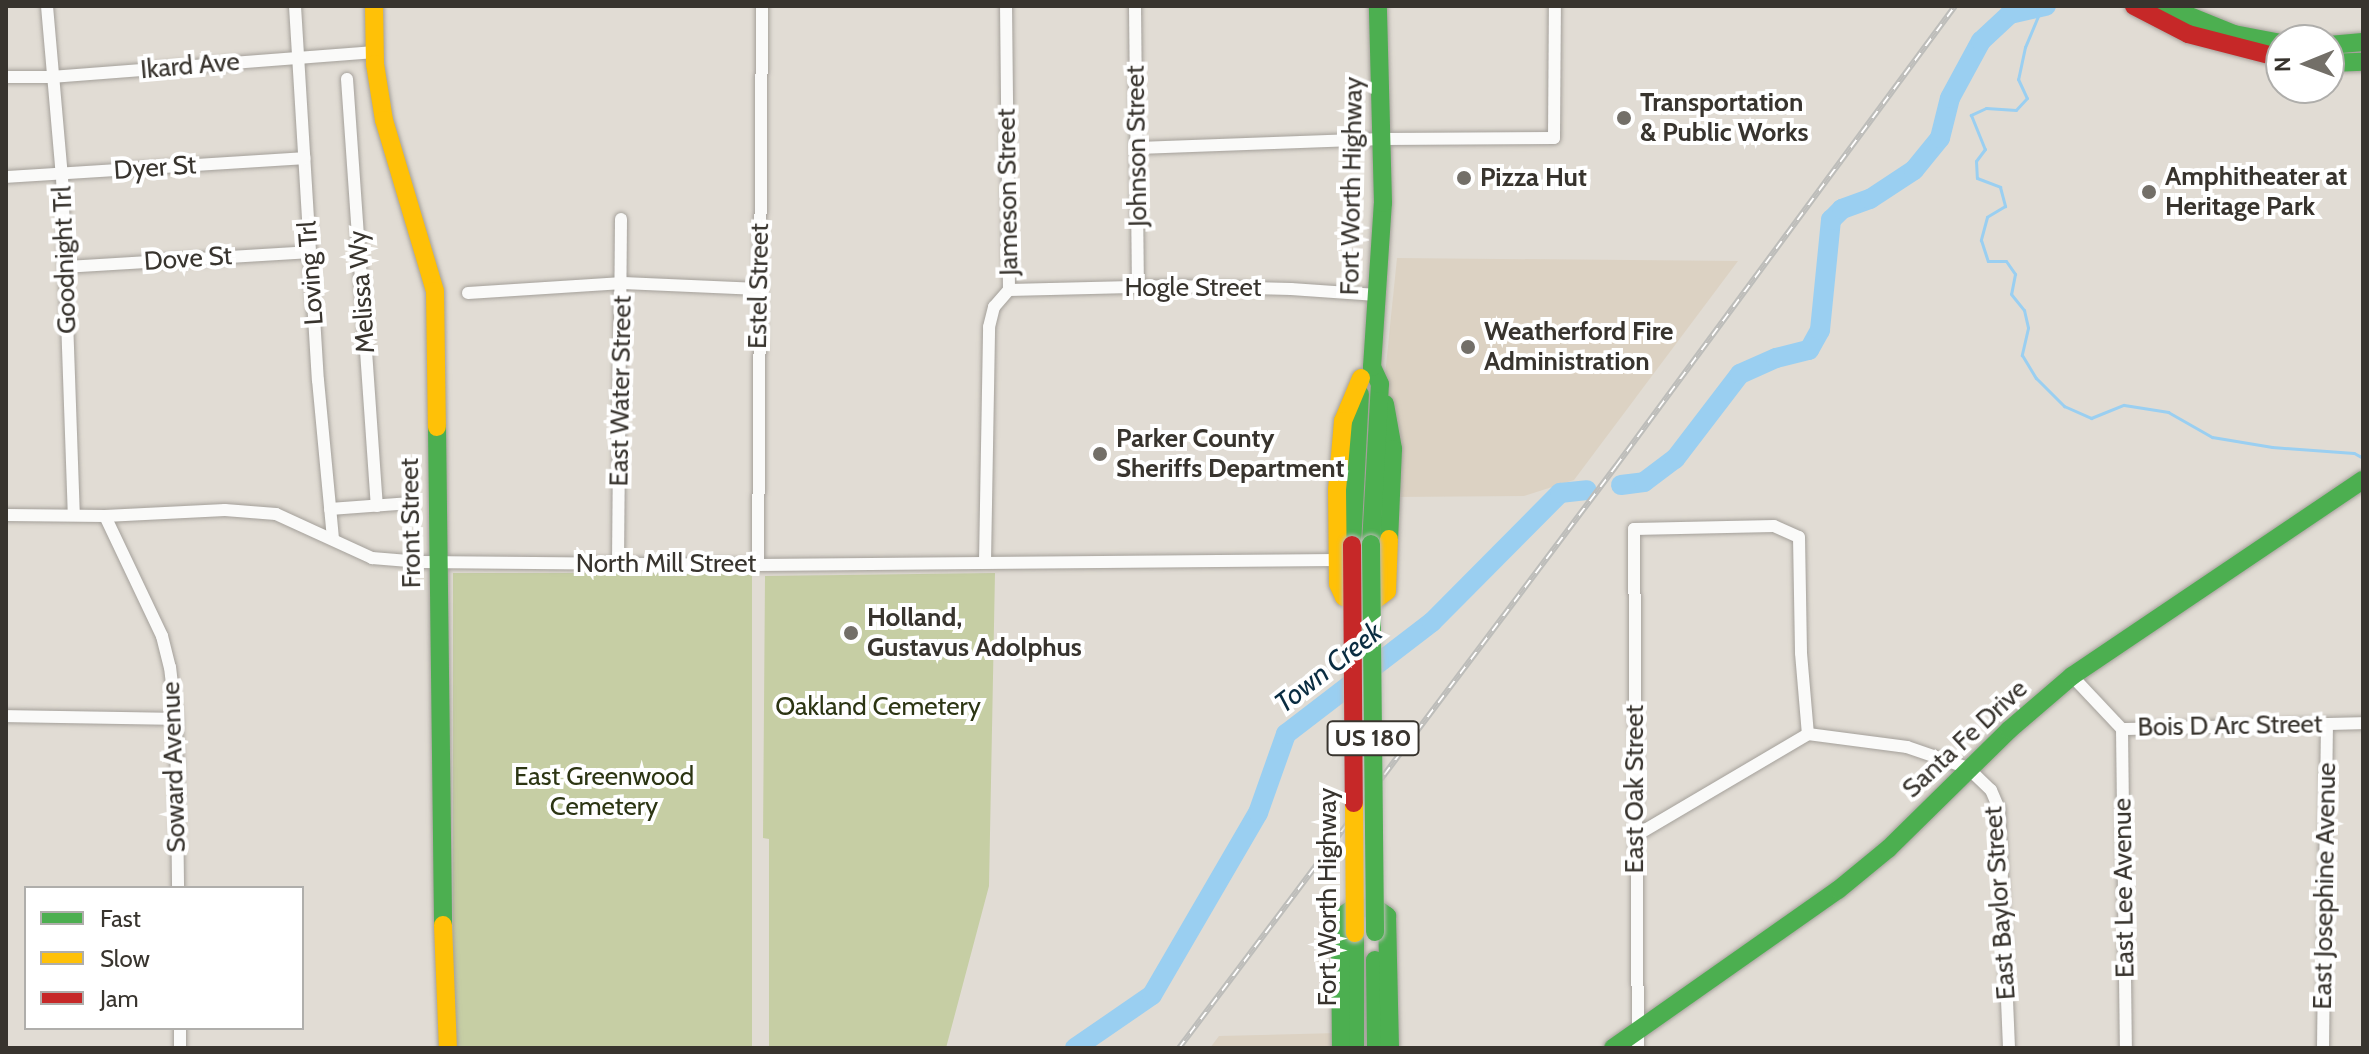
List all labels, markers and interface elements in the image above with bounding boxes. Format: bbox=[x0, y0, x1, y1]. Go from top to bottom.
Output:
north arrow bbox=[2265, 24, 2345, 104]
street label: Ikard Ave bbox=[139, 46, 241, 86]
text: N bbox=[2269, 56, 2296, 72]
street label: Johnson Street bbox=[1120, 65, 1154, 227]
street label: Fort Worth Highway bbox=[1334, 76, 1370, 296]
place label: Transportation & Public Works bbox=[1640, 87, 1809, 148]
street label: Jameson Street bbox=[991, 108, 1025, 276]
marker: Transportation & Public Works bbox=[1615, 109, 1633, 127]
street label: Dyer St bbox=[113, 150, 197, 186]
place label: Amphitheater at Heritage Park bbox=[2165, 161, 2347, 222]
place label: Pizza Hut bbox=[1480, 162, 1587, 194]
marker: Pizza Hut bbox=[1455, 169, 1473, 187]
marker: Amphitheater at Heritage Park bbox=[2140, 183, 2158, 201]
street label: Goodnight Trl bbox=[47, 186, 83, 334]
street label: Loving Trl bbox=[292, 220, 330, 326]
street label: Estel Street bbox=[742, 223, 776, 349]
street label: Melissa Wy bbox=[342, 229, 382, 355]
street label: Dove St bbox=[143, 240, 233, 278]
street label: Hogle Street bbox=[1124, 272, 1262, 304]
street label: East Water Street bbox=[604, 295, 638, 487]
place label: Weatherford Fire Administration bbox=[1484, 316, 1673, 378]
marker: Weatherford Fire Administration bbox=[1459, 338, 1477, 356]
place label: Parker County Sheriffs Department bbox=[1116, 423, 1344, 484]
marker: Parker County Sheriffs Department bbox=[1091, 445, 1109, 463]
street label: Front Street bbox=[394, 458, 428, 588]
street label: North Mill Street bbox=[576, 548, 756, 580]
place label: Holland, Gustavus Adolphus bbox=[867, 602, 1082, 664]
water label: Town Creek bbox=[1268, 615, 1388, 719]
marker: Holland, Gustavus Adolphus bbox=[842, 624, 860, 642]
street label: Santa Fe Drive bbox=[1896, 673, 2034, 805]
street label: Soward Avenue bbox=[155, 681, 193, 853]
park label: Oakland Cemetery bbox=[775, 691, 981, 723]
street label: East Oak Street bbox=[1619, 705, 1651, 873]
street label: Bois D Arc Street bbox=[2137, 709, 2323, 743]
road number: US 180 bbox=[1325, 718, 1421, 758]
park label: East Greenwood Cemetery bbox=[514, 761, 694, 822]
street label: East Josephine Avenue bbox=[2307, 762, 2343, 1010]
street label: Fort Worth Highway bbox=[1312, 788, 1344, 1006]
street label: East Lee Avenue bbox=[2107, 798, 2141, 978]
street label: East Baylor Street bbox=[1978, 805, 2022, 1001]
legend bbox=[24, 886, 304, 1030]
text: Fast bbox=[100, 904, 141, 933]
text: Slow bbox=[100, 944, 150, 973]
text: Jam bbox=[100, 984, 138, 1013]

